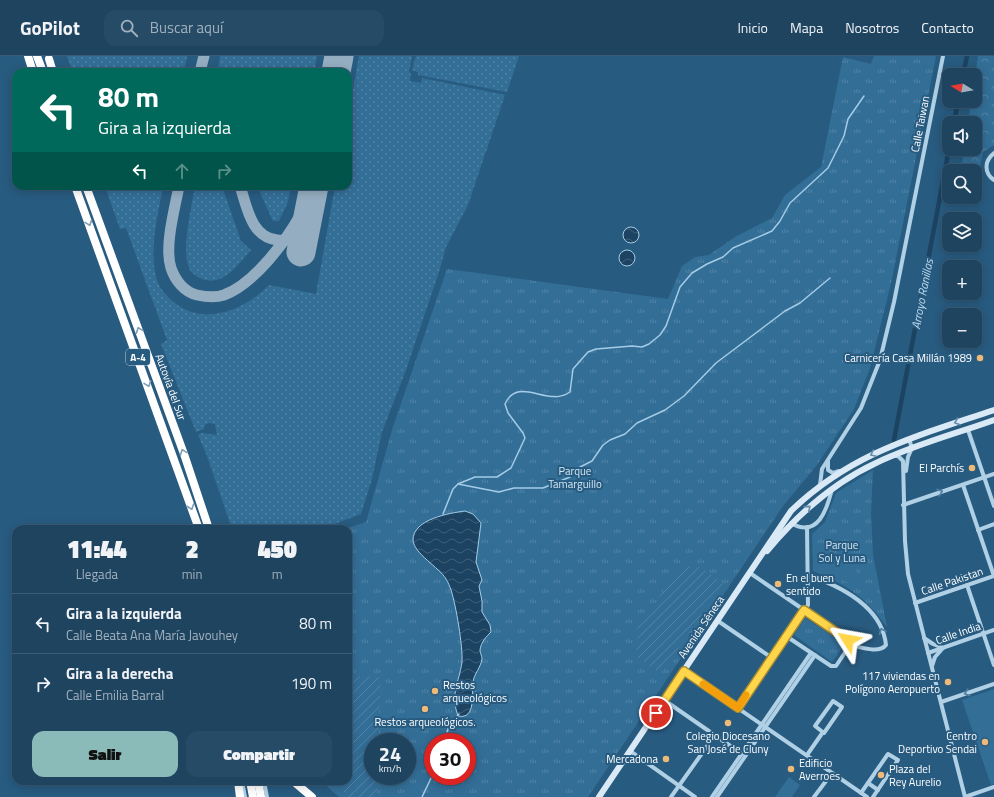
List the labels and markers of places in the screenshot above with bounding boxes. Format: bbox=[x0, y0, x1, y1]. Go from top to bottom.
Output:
place label: Carnicería Casa Millán 1989 bbox=[844, 350, 972, 366]
marker: Carnicería Casa Millán 1989 bbox=[975, 353, 985, 363]
place label: El Parchís bbox=[919, 460, 964, 476]
marker: El Parchís bbox=[967, 463, 977, 473]
place label: En el buen sentido bbox=[786, 570, 834, 599]
marker: En el buen sentido bbox=[773, 579, 783, 589]
place label: 117 viviendas en Polígono Aeropuerto bbox=[845, 668, 940, 697]
place label: Restos arqueológicos bbox=[443, 677, 507, 706]
marker: 117 viviendas en Polígono Aeropuerto bbox=[943, 677, 953, 687]
marker: Restos arqueológicos bbox=[430, 686, 440, 696]
pin bbox=[639, 696, 673, 730]
marker: Restos arqueológicos. bbox=[420, 704, 430, 714]
place label: Restos arqueológicos. bbox=[374, 714, 476, 730]
marker: Colegio Diocesano San José de Cluny bbox=[723, 718, 733, 728]
place label: Colegio Diocesano San José de Cluny bbox=[686, 728, 770, 757]
place label: Centro Deportivo Sendai bbox=[898, 728, 977, 757]
marker: Centro Deportivo Sendai bbox=[980, 737, 990, 747]
place label: Mercadona bbox=[606, 751, 658, 767]
marker: Mercadona bbox=[661, 754, 671, 764]
place label: Edificio Averroes bbox=[799, 755, 840, 784]
place label: Plaza del Rey Aurelio bbox=[889, 761, 941, 790]
marker: Edificio Averroes bbox=[786, 764, 796, 774]
marker: Plaza del Rey Aurelio bbox=[876, 770, 886, 780]

